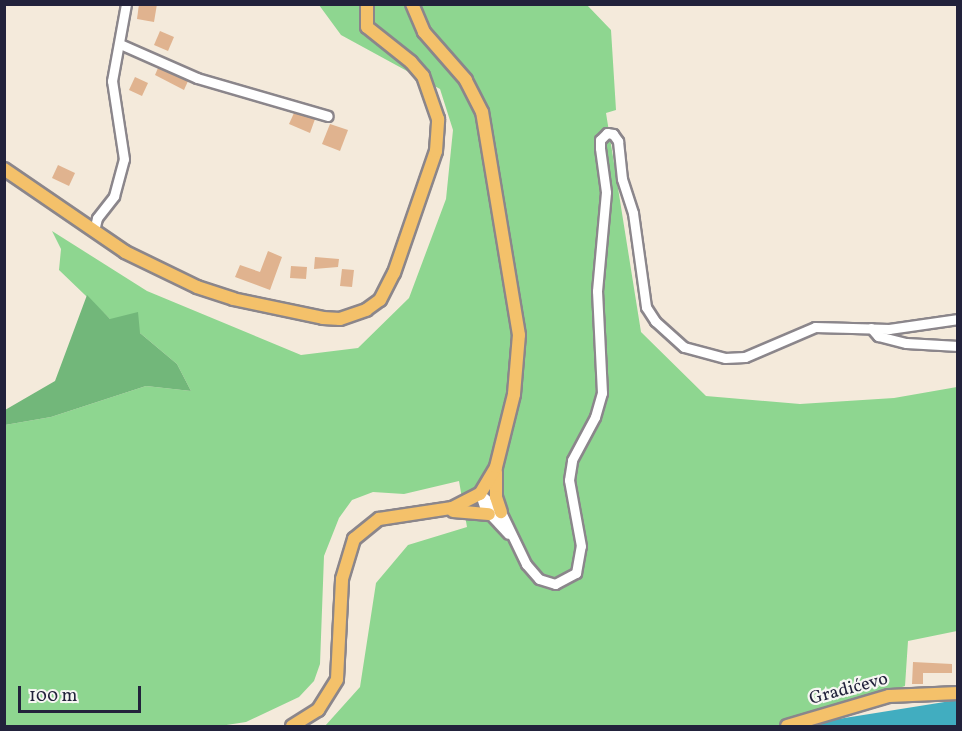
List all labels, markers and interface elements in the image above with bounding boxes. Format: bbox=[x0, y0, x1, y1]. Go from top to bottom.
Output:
street label: Gradićevo bbox=[807, 669, 891, 711]
scale bar bbox=[21, 674, 144, 712]
text: 100 m bbox=[29, 684, 78, 709]

